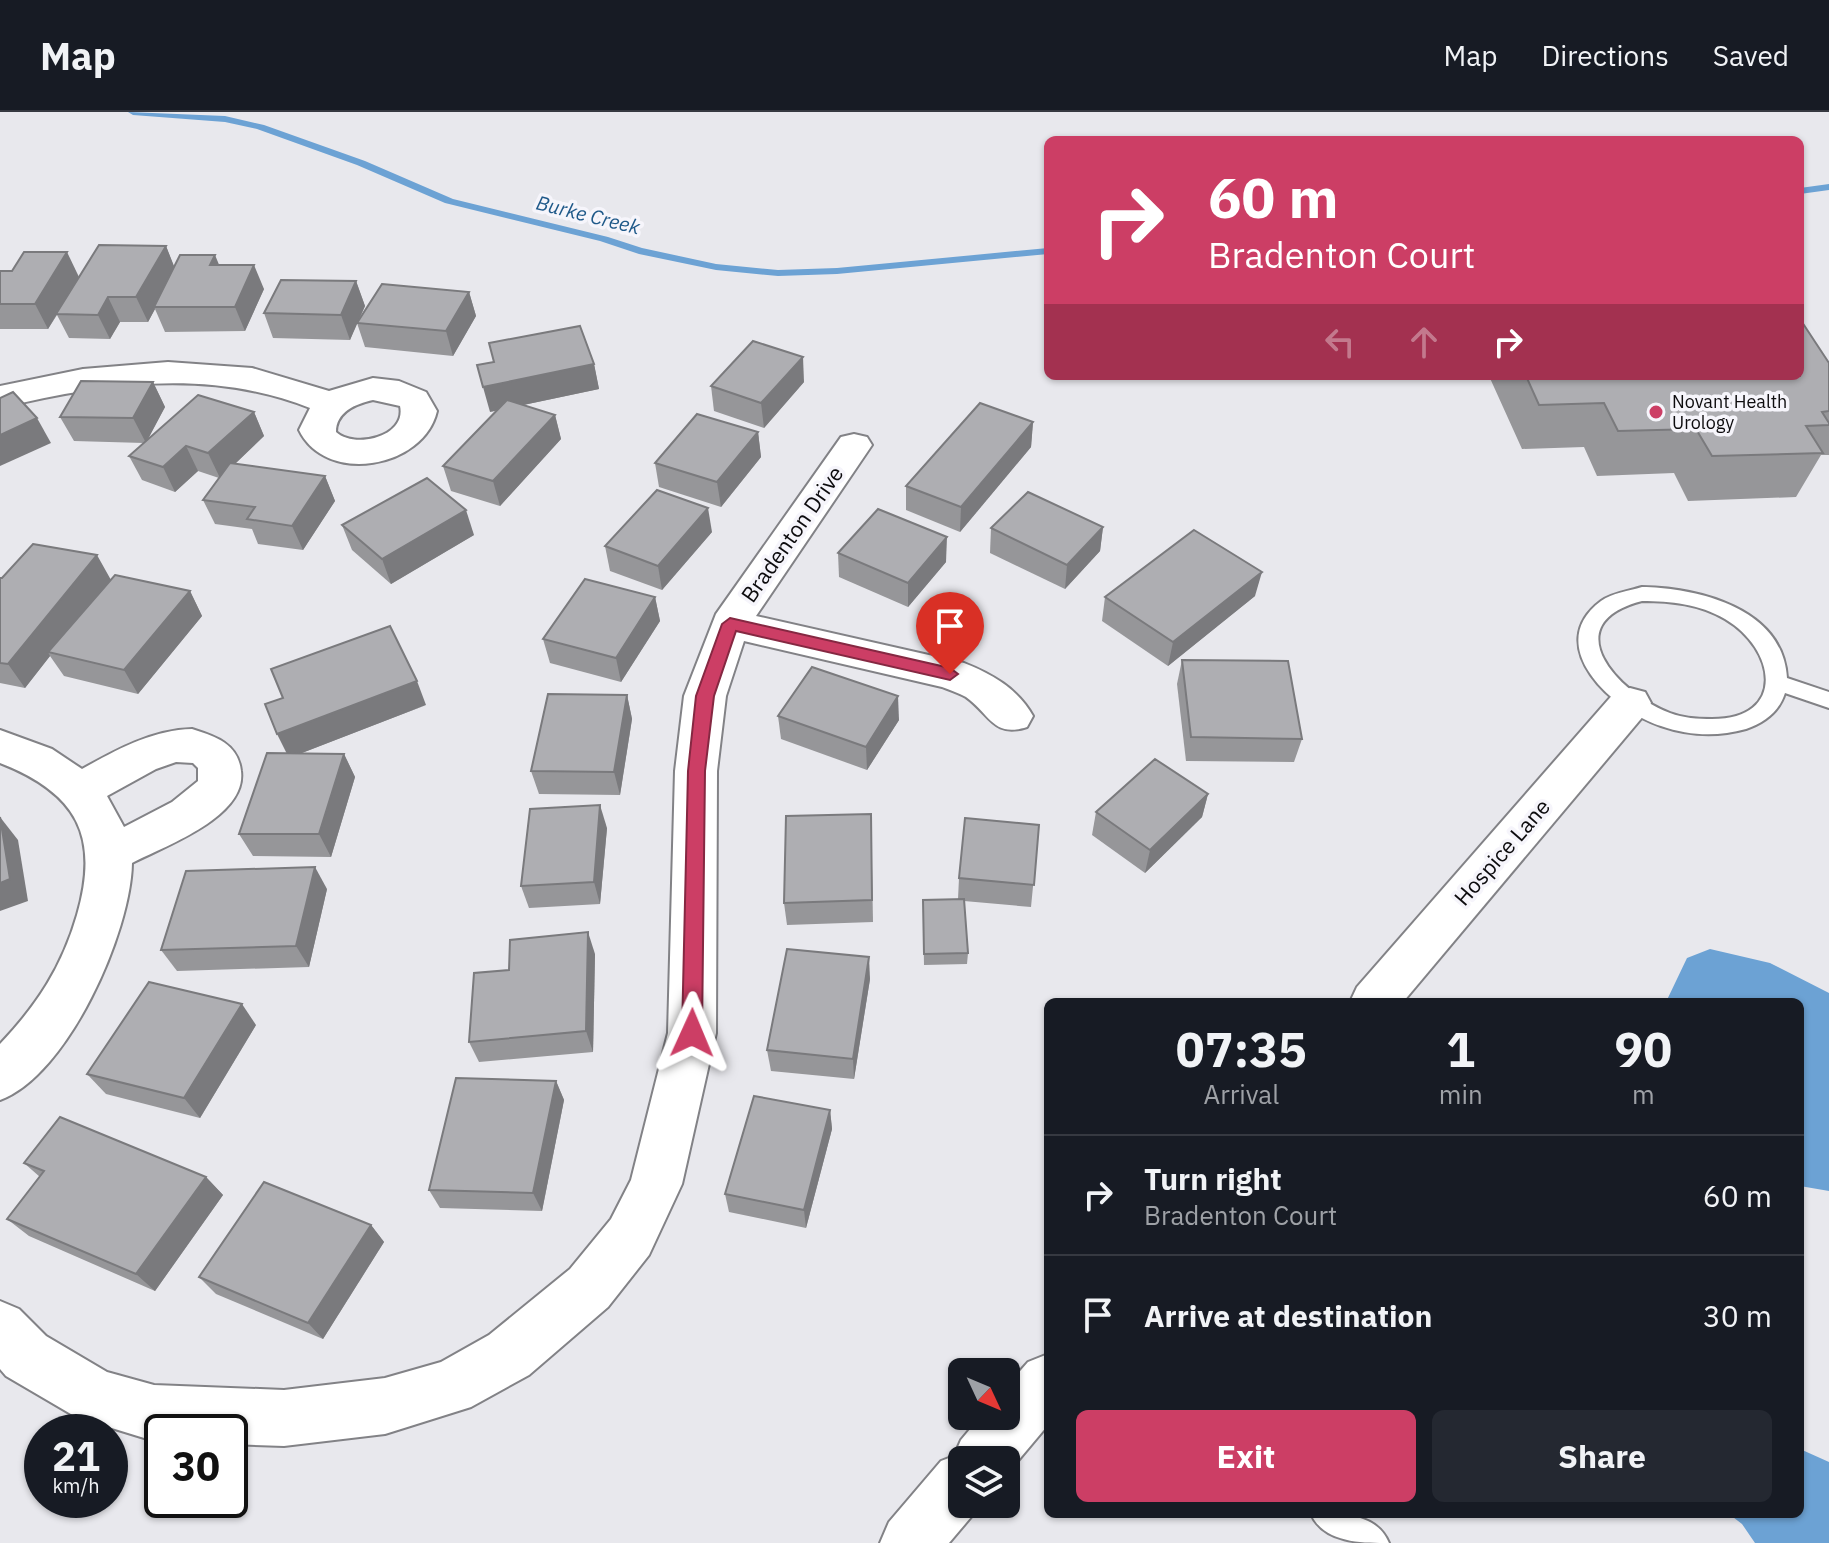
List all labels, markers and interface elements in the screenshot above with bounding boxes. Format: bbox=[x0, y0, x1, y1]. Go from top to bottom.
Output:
text: Map bbox=[40, 31, 116, 80]
text: Map bbox=[1443, 37, 1497, 74]
text: Directions bbox=[1541, 37, 1669, 74]
text: Saved bbox=[1713, 37, 1789, 74]
text: 60 m bbox=[1208, 161, 1338, 233]
icon: right bbox=[1076, 168, 1180, 272]
water label: Burke Creek bbox=[533, 189, 643, 241]
text: Bradenton Court bbox=[1208, 231, 1475, 278]
icon: left bbox=[1318, 320, 1362, 364]
icon: ahead bbox=[1402, 320, 1446, 364]
icon: right bbox=[1486, 320, 1530, 364]
place label: Novant Health Urology bbox=[1672, 390, 1787, 434]
marker: Novant Health Urology bbox=[1647, 403, 1665, 421]
street label: Bradenton Drive bbox=[734, 460, 849, 608]
pin bbox=[916, 592, 984, 674]
icon: arrive bbox=[928, 604, 972, 648]
street label: Hospice Lane bbox=[1447, 792, 1556, 911]
position arrow bbox=[650, 991, 734, 1075]
text: 07:35 bbox=[1176, 1018, 1307, 1080]
text: 1 bbox=[1446, 1018, 1475, 1080]
text: 90 bbox=[1615, 1018, 1672, 1080]
text: Arrival bbox=[1203, 1077, 1279, 1111]
text: min bbox=[1439, 1077, 1483, 1111]
text: m bbox=[1632, 1077, 1655, 1111]
text: Turn right bbox=[1144, 1159, 1282, 1198]
icon: right bbox=[1076, 1173, 1120, 1217]
text: 60 m bbox=[1703, 1176, 1772, 1215]
text: Bradenton Court bbox=[1144, 1198, 1337, 1232]
icon: arrive bbox=[1076, 1293, 1120, 1337]
text: Arrive at destination bbox=[1144, 1296, 1432, 1335]
text: 30 m bbox=[1703, 1296, 1772, 1335]
north arrow bbox=[948, 1358, 1020, 1430]
map controls bbox=[948, 1358, 1020, 1518]
button: Exit bbox=[1076, 1410, 1416, 1502]
button: Share bbox=[1432, 1410, 1772, 1502]
speed limit sign: 30 bbox=[144, 1414, 248, 1518]
text: 21 bbox=[52, 1430, 100, 1482]
button: layers bbox=[948, 1446, 1020, 1518]
text: km/h bbox=[52, 1472, 100, 1499]

